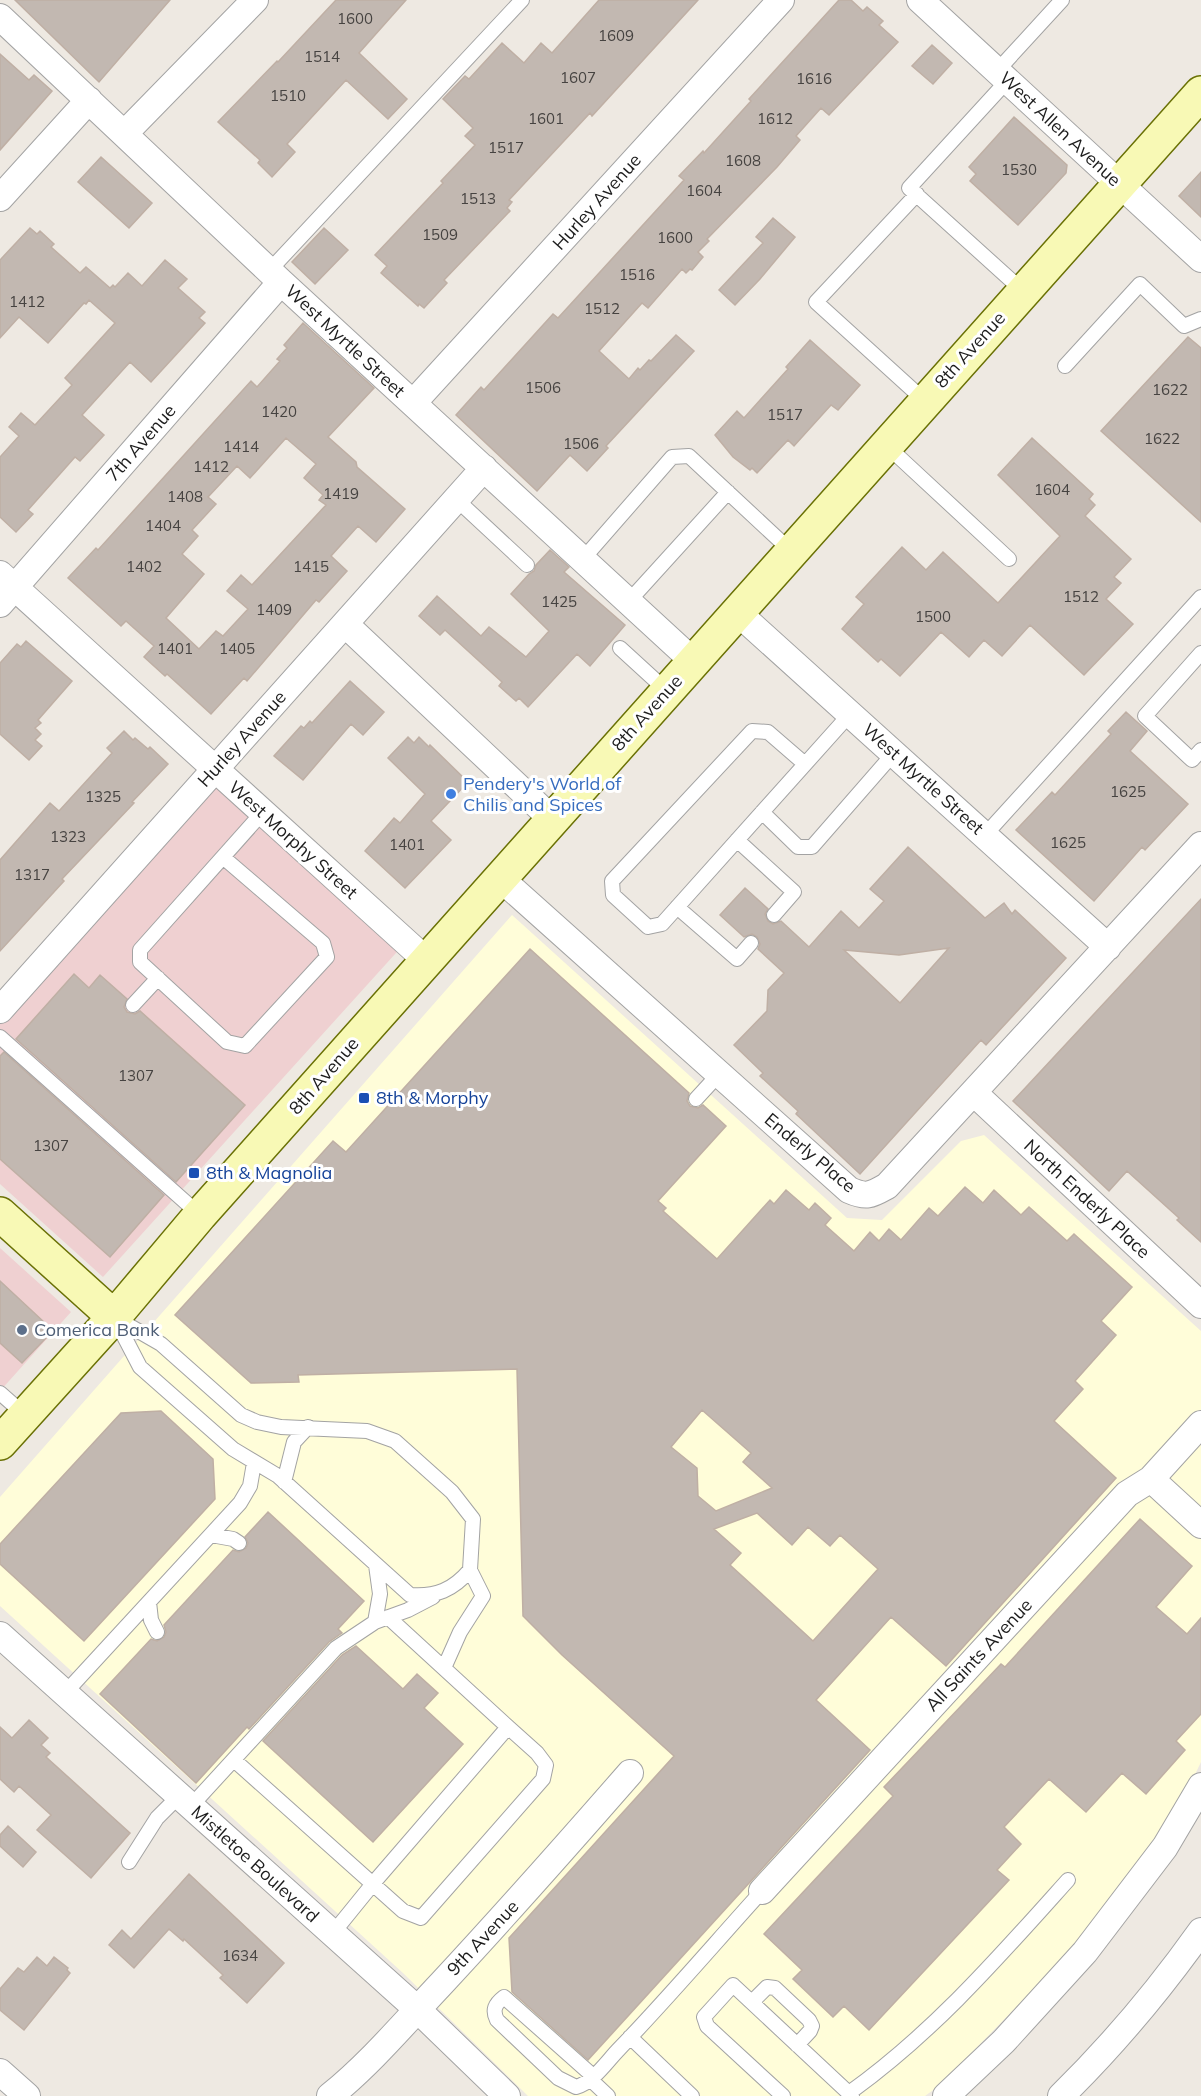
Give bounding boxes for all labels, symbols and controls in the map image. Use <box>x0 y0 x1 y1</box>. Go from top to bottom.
house number: 1600 <box>337 9 373 28</box>
house number: 1609 <box>598 26 634 45</box>
house number: 1514 <box>304 47 340 66</box>
street label: West Allen Avenue <box>995 66 1126 191</box>
house number: 1607 <box>560 68 596 87</box>
house number: 1616 <box>796 69 832 88</box>
house number: 1510 <box>270 86 306 105</box>
house number: 1601 <box>528 109 564 128</box>
house number: 1612 <box>757 109 793 128</box>
house number: 1517 <box>488 138 524 157</box>
street label: Hurley Avenue <box>547 149 646 255</box>
house number: 1608 <box>725 151 761 170</box>
house number: 1530 <box>1001 160 1037 179</box>
house number: 1604 <box>686 181 722 200</box>
house number: 1513 <box>460 189 496 208</box>
house number: 1509 <box>422 225 458 244</box>
house number: 1600 <box>657 228 693 247</box>
house number: 1516 <box>619 265 655 284</box>
street label: West Myrtle Street <box>281 279 410 402</box>
house number: 1412 <box>9 292 45 311</box>
house number: 1512 <box>584 299 620 318</box>
street label: 8th Avenue <box>929 307 1010 393</box>
house number: 1506 <box>525 378 561 397</box>
house number: 1622 <box>1152 380 1188 399</box>
street label: 7th Avenue <box>101 399 180 486</box>
house number: 1420 <box>261 402 297 421</box>
house number: 1517 <box>767 405 803 424</box>
house number: 1622 <box>1144 429 1180 448</box>
house number: 1506 <box>563 434 599 453</box>
house number: 1414 <box>223 437 259 456</box>
house number: 1412 <box>193 457 229 476</box>
house number: 1604 <box>1034 480 1070 499</box>
house number: 1419 <box>323 484 359 503</box>
house number: 1408 <box>167 487 203 506</box>
house number: 1404 <box>145 516 181 535</box>
house number: 1402 <box>126 557 162 576</box>
house number: 1415 <box>293 557 329 576</box>
house number: 1512 <box>1063 587 1099 606</box>
house number: 1425 <box>541 592 577 611</box>
house number: 1409 <box>256 600 292 619</box>
house number: 1500 <box>915 607 951 626</box>
house number: 1401 <box>157 639 193 658</box>
house number: 1405 <box>219 639 255 658</box>
street label: 8th Avenue <box>606 670 687 756</box>
street label: Hurley Avenue <box>192 686 291 792</box>
street label: West Myrtle Street <box>858 718 989 839</box>
place label: Pendery's World of Chilis and Spices <box>463 772 622 816</box>
street label: West Morphy Street <box>224 775 363 904</box>
house number: 1625 <box>1110 782 1146 801</box>
house number: 1325 <box>85 787 121 806</box>
marker: Pendery's World of Chilis and Spices <box>444 787 458 801</box>
house number: 1323 <box>50 827 86 846</box>
house number: 1625 <box>1050 833 1086 852</box>
house number: 1401 <box>389 835 425 854</box>
house number: 1317 <box>14 865 50 884</box>
street label: 8th Avenue <box>284 1032 363 1119</box>
house number: 1307 <box>118 1066 154 1085</box>
place label: 8th & Morphy <box>376 1086 489 1109</box>
marker: 8th & Morphy <box>357 1091 371 1105</box>
street label: Enderly Place <box>760 1108 861 1197</box>
street label: North Enderly Place <box>1019 1134 1155 1263</box>
house number: 1307 <box>33 1136 69 1155</box>
place label: 8th & Magnolia <box>206 1161 332 1184</box>
marker: 8th & Magnolia <box>187 1166 201 1180</box>
place label: Comerica Bank <box>34 1318 160 1341</box>
marker: Comerica Bank <box>15 1323 29 1337</box>
street label: All Saints Avenue <box>920 1593 1037 1716</box>
street label: Mistletoe Boulevard <box>187 1800 324 1927</box>
street label: 9th Avenue <box>442 1895 523 1980</box>
house number: 1634 <box>222 1946 258 1965</box>

